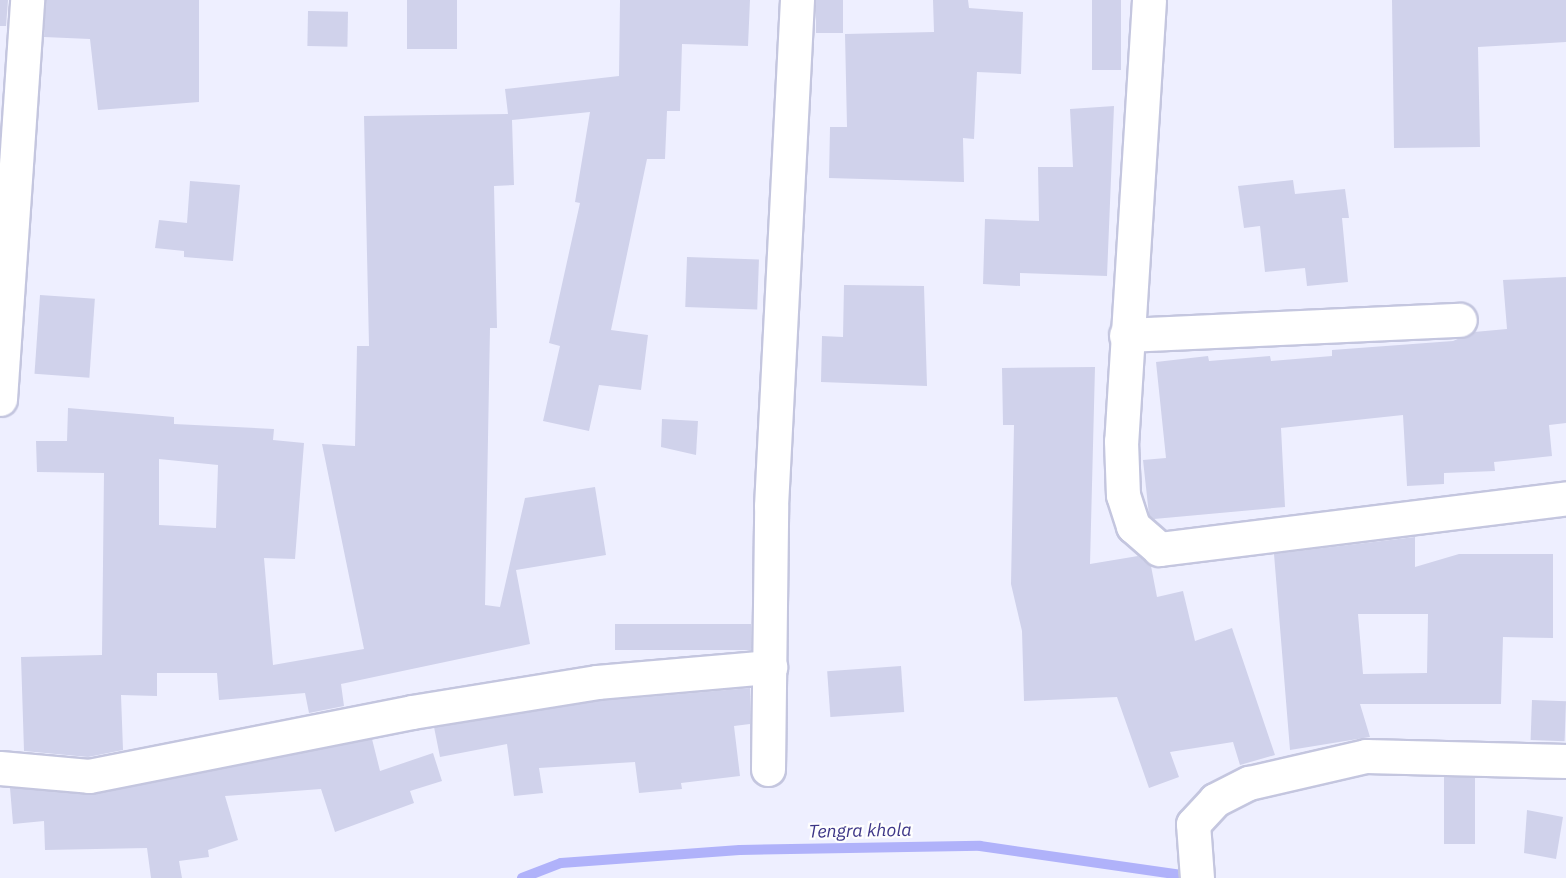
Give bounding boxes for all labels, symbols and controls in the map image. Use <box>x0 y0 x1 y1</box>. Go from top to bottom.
water label: Tengra khola <box>808 819 912 843</box>

